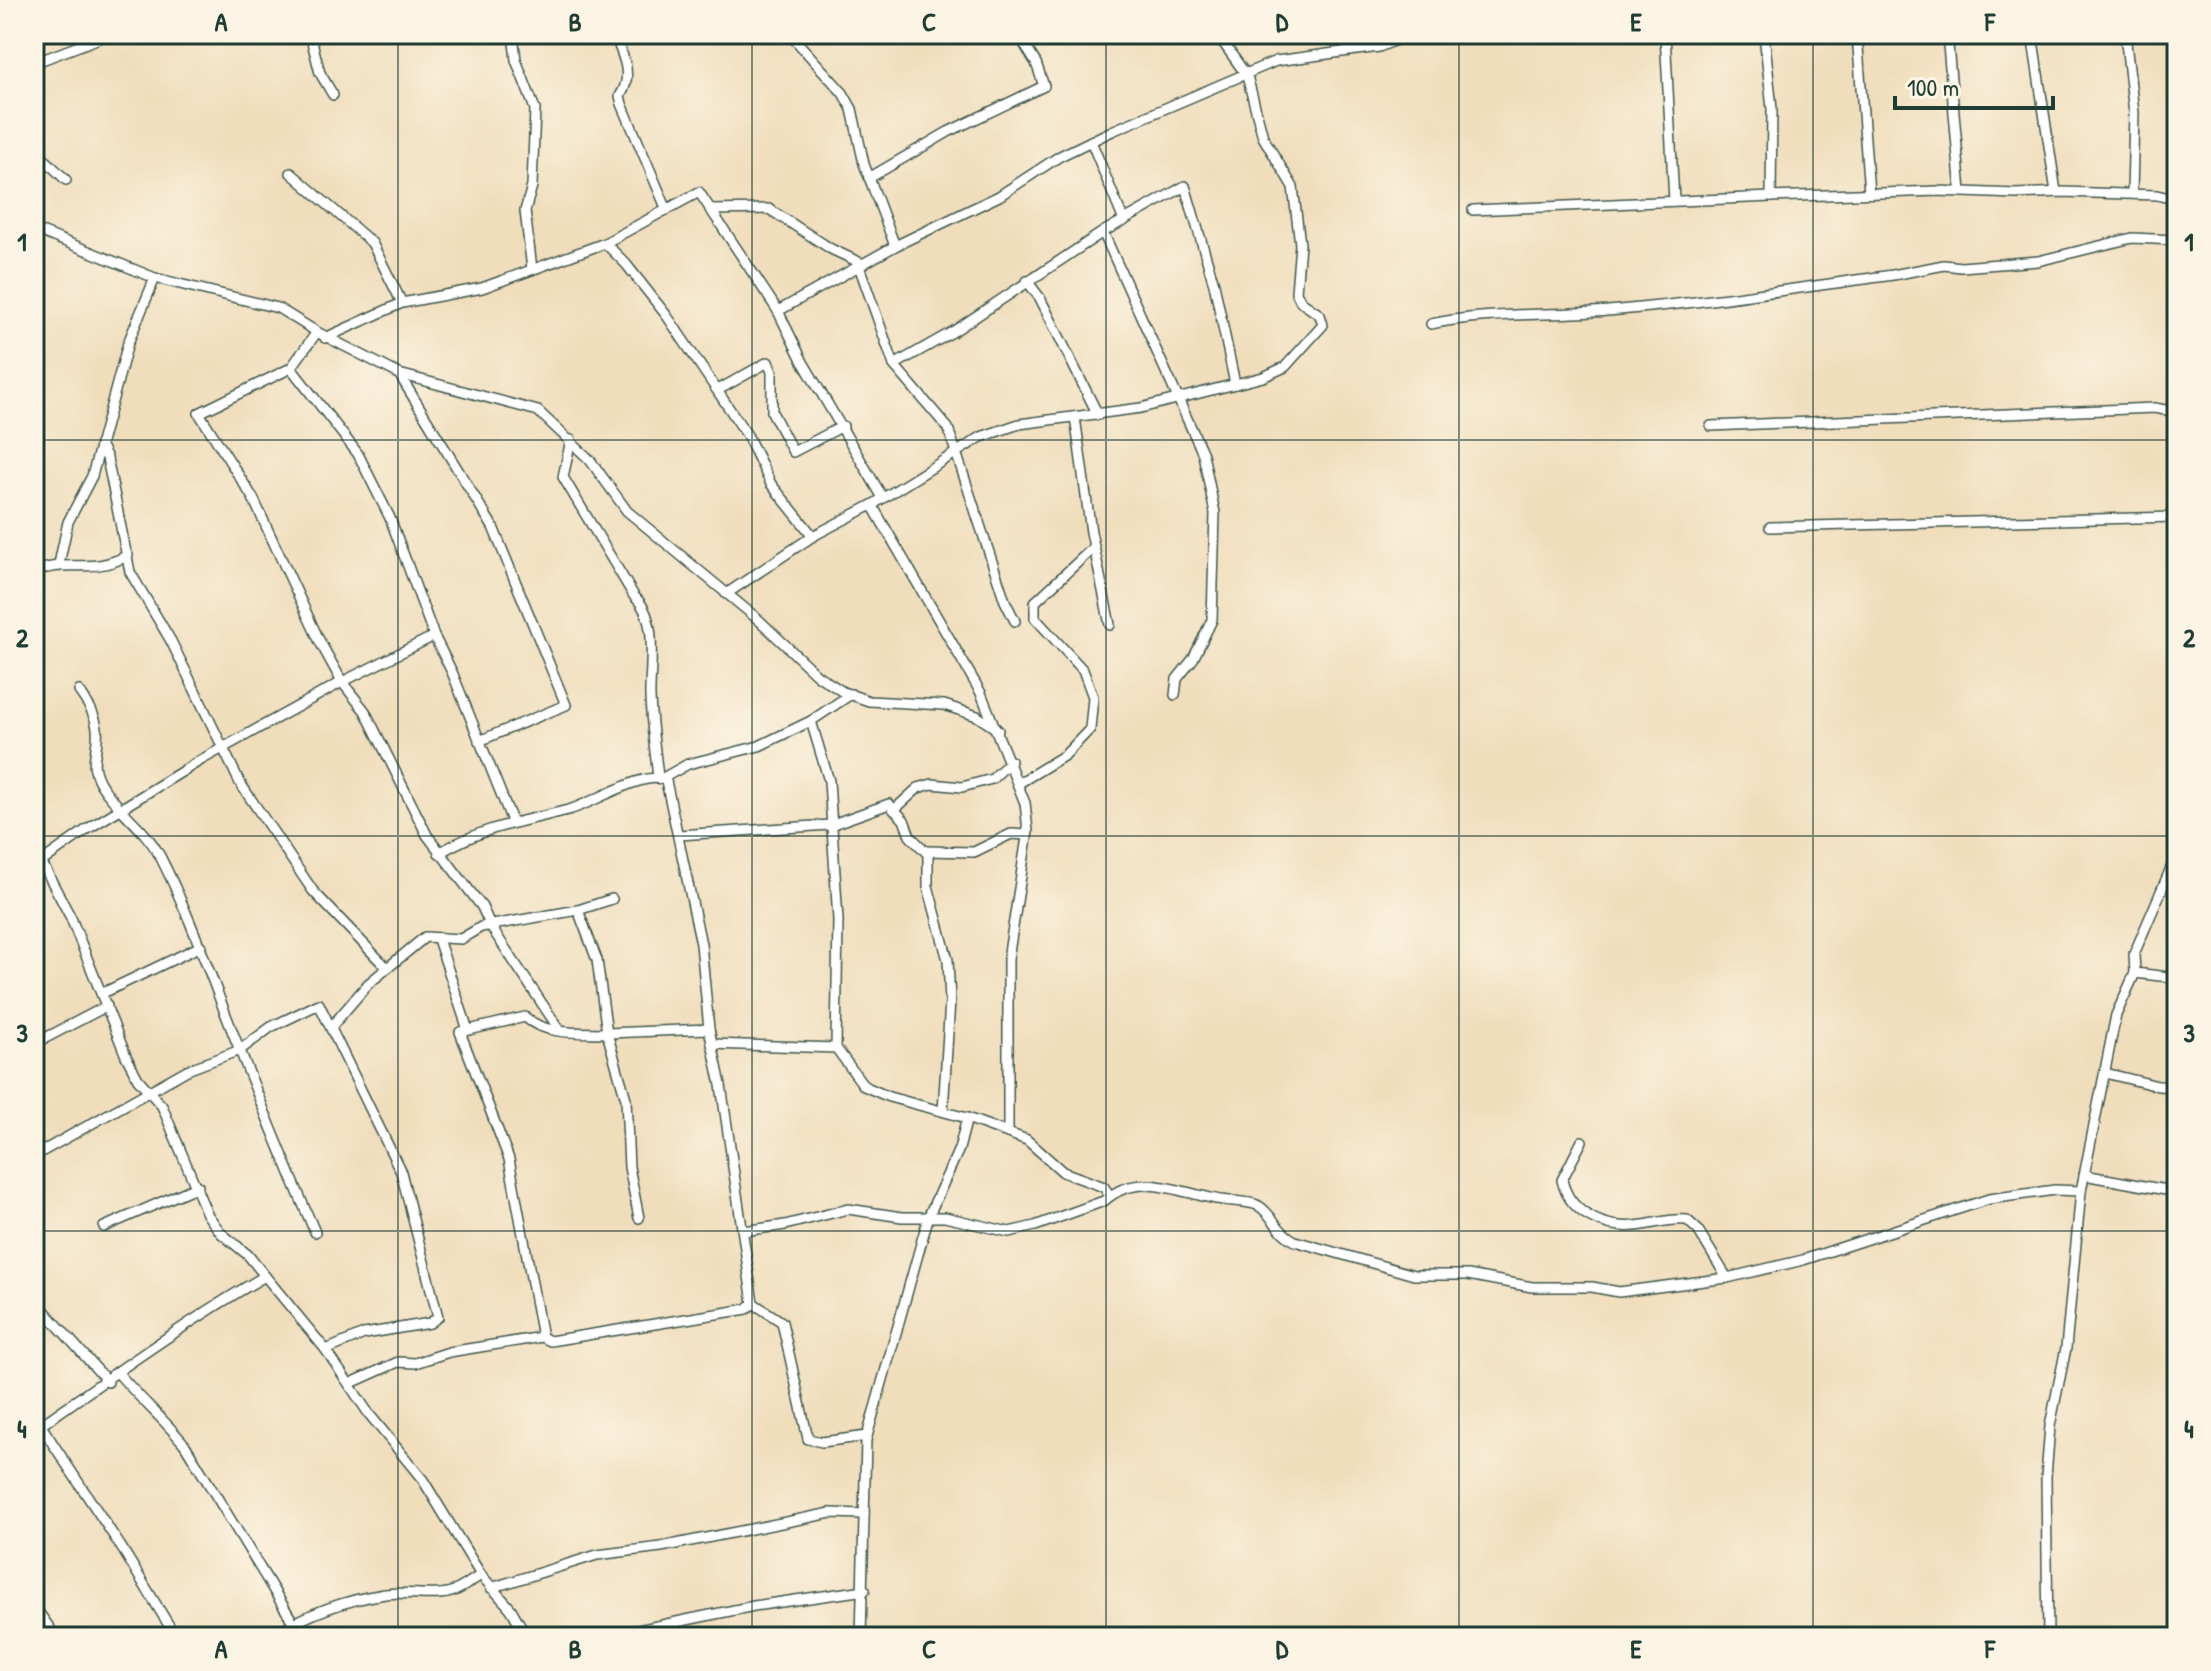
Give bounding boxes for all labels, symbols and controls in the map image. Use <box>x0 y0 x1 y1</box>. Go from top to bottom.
text: A <box>215 4 228 39</box>
text: B <box>568 4 582 39</box>
text: C <box>922 4 936 39</box>
text: D <box>1276 4 1289 39</box>
text: E <box>1630 4 1642 39</box>
text: F <box>1984 4 1996 39</box>
scale bar <box>1895 60 2053 110</box>
text: 100 m <box>1907 71 1959 103</box>
text: 1 <box>17 224 27 259</box>
text: 1 <box>2184 224 2194 259</box>
text: 2 <box>16 620 29 655</box>
text: 2 <box>2183 620 2196 655</box>
text: 3 <box>16 1015 28 1050</box>
text: 3 <box>2183 1015 2195 1050</box>
text: 4 <box>17 1411 27 1446</box>
text: 4 <box>2184 1411 2194 1446</box>
text: A <box>215 1631 228 1666</box>
text: B <box>568 1631 582 1666</box>
text: C <box>922 1631 936 1666</box>
text: D <box>1276 1631 1289 1666</box>
text: E <box>1630 1631 1642 1666</box>
text: F <box>1984 1631 1996 1666</box>

